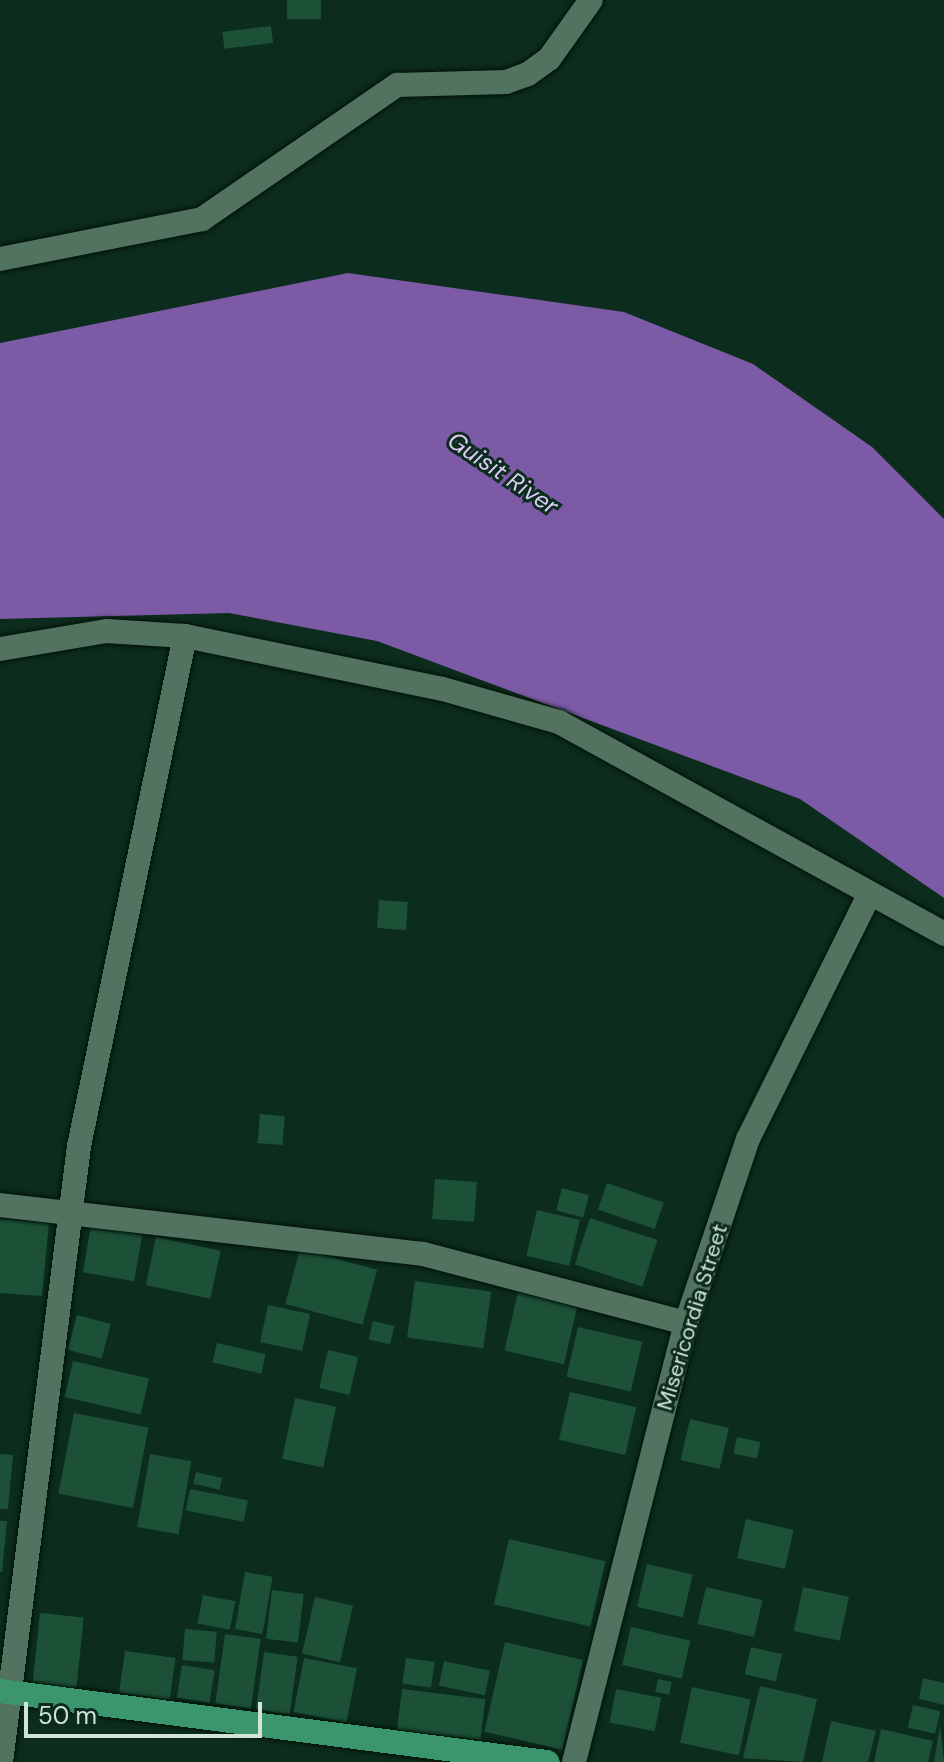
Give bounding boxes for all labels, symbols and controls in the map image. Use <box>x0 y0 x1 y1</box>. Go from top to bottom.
water label: Guisit River <box>442 426 564 520</box>
street label: Misericordia Street <box>651 1221 733 1413</box>
scale bar <box>28 1686 266 1736</box>
text: 50 m <box>38 1700 97 1731</box>

